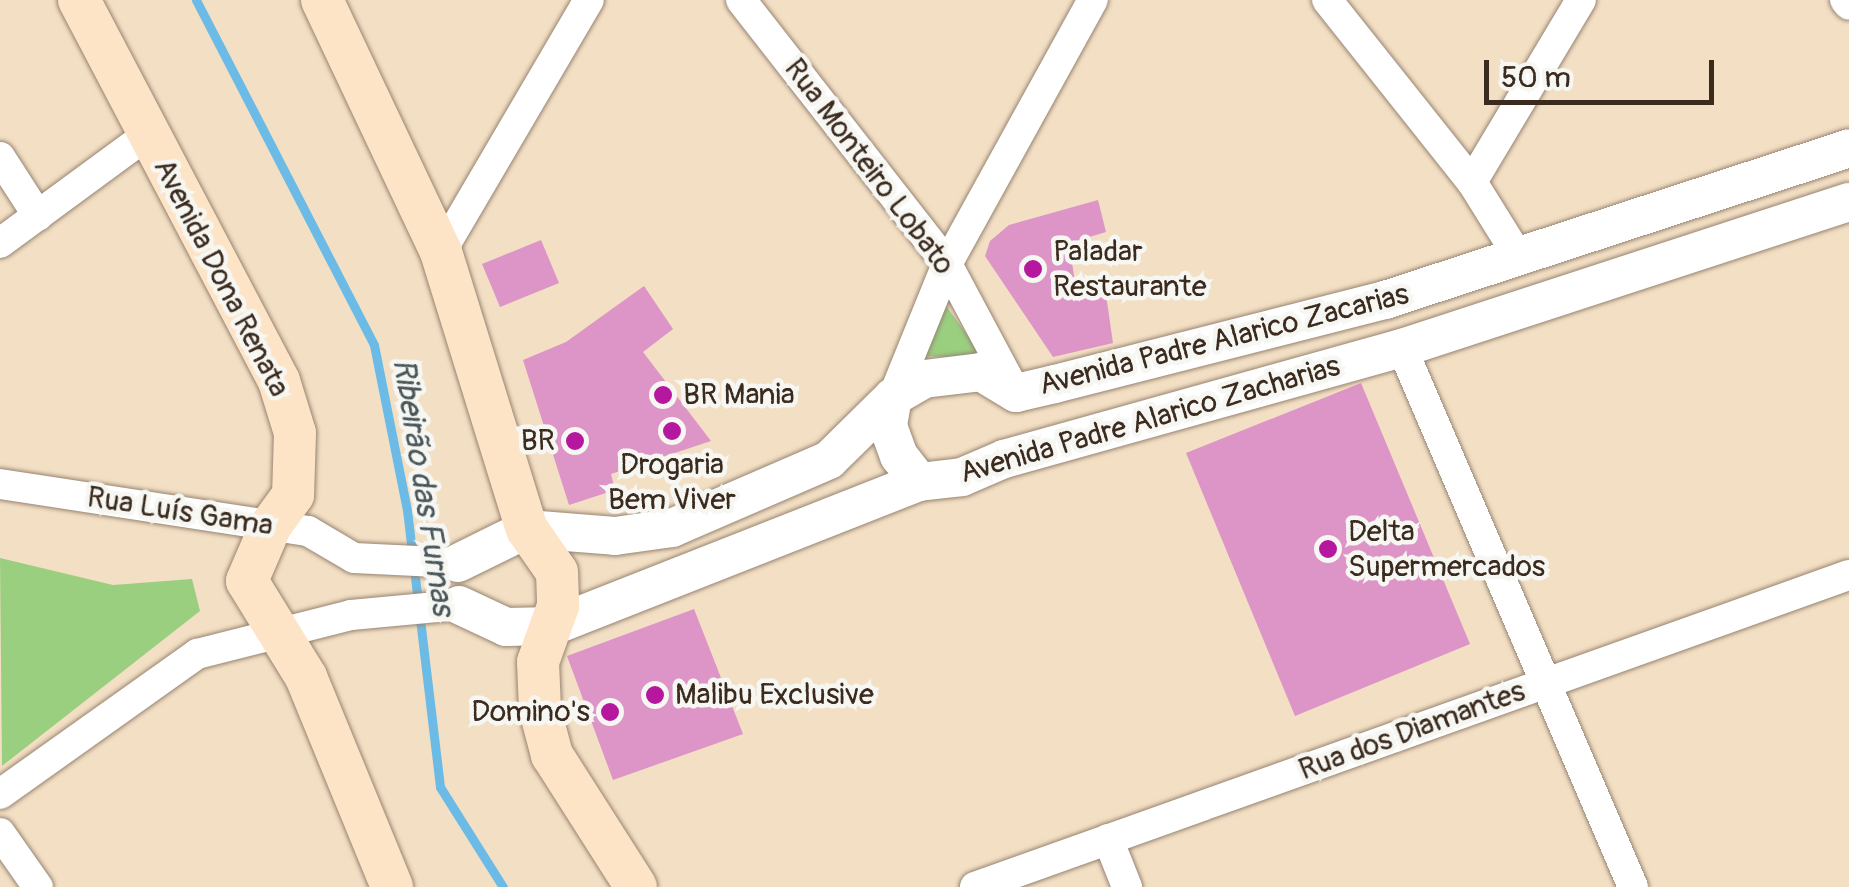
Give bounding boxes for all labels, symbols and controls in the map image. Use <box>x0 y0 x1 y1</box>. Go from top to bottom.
scale bar <box>1489 40 1719 102</box>
street label: Rua Monteiro Lobato <box>776 52 962 282</box>
text: 50 m <box>1501 59 1571 96</box>
street label: Avenida Dona Renata <box>145 153 297 403</box>
place label: Paladar Restaurante <box>1053 234 1206 304</box>
marker: Paladar Restaurante <box>1022 258 1044 280</box>
street label: Avenida Padre Alarico Zacarias <box>1035 277 1413 403</box>
street label: Avenida Padre Alarico Zacharias <box>956 348 1344 492</box>
water label: Ribeirão das Furnas <box>384 356 462 618</box>
place label: BR Mania <box>683 377 795 413</box>
marker: BR Mania <box>652 384 674 406</box>
marker: Drogaria Bem Viver <box>661 420 683 442</box>
place label: BR <box>521 423 555 459</box>
marker: BR <box>564 430 586 452</box>
place label: Drogaria Bem Viver <box>608 447 736 518</box>
street label: Rua Luís Gama <box>84 480 276 544</box>
place label: Delta Supermercados <box>1348 514 1545 584</box>
marker: Delta Supermercados <box>1317 538 1339 560</box>
street label: Rua dos Diamantes <box>1294 673 1530 789</box>
place label: Malibu Exclusive <box>675 677 874 713</box>
marker: Malibu Exclusive <box>644 684 666 706</box>
place label: Domino's <box>471 694 590 730</box>
marker: Domino's <box>599 701 621 723</box>

